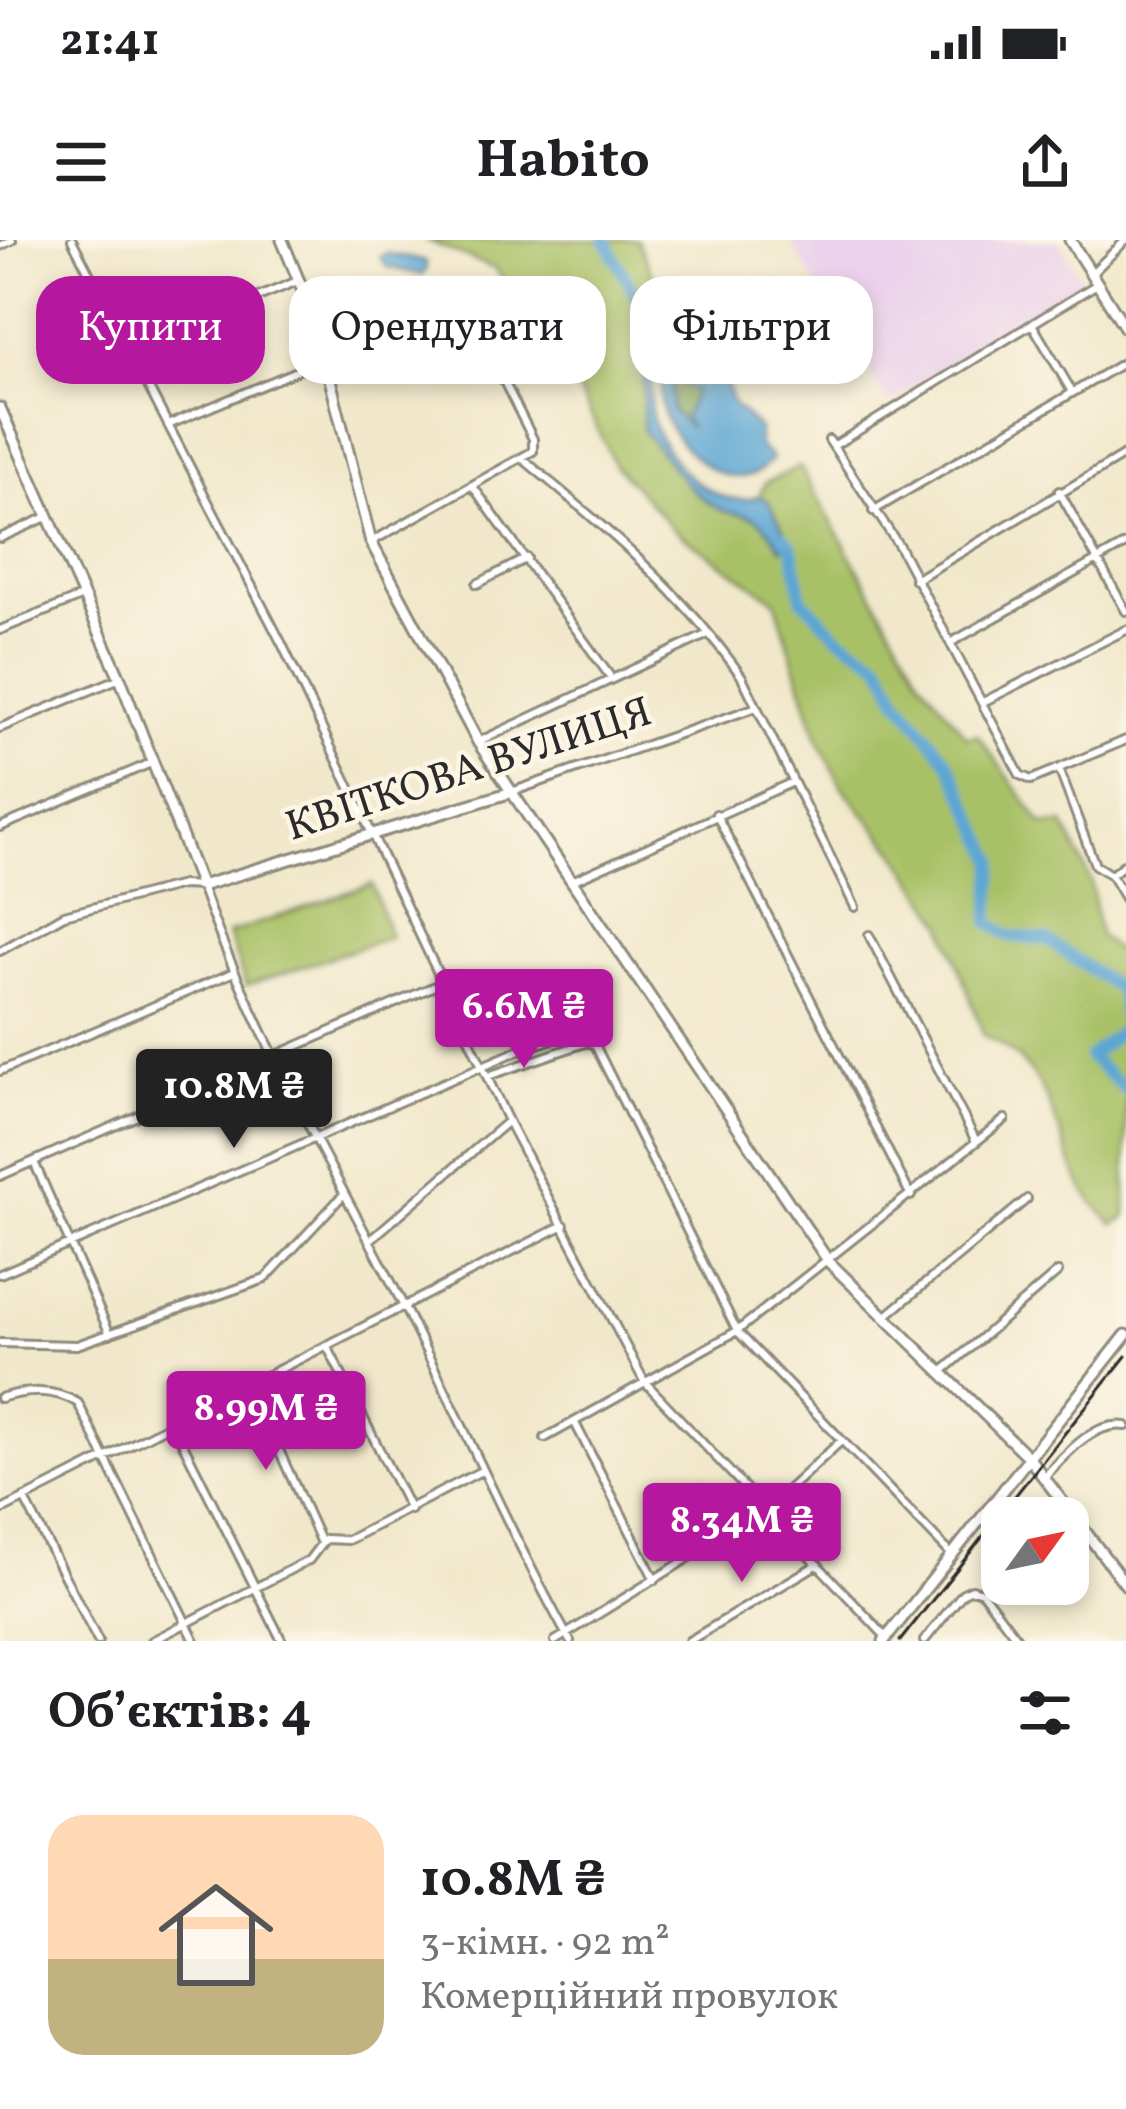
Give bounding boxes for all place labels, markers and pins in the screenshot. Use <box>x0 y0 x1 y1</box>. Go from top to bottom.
pin: 6.6M ₴ <box>426 969 622 1071</box>
pin: 10.8M ₴ <box>123 1049 345 1151</box>
pin: 8.99M ₴ <box>155 1371 377 1473</box>
pin: 8.34M ₴ <box>631 1483 853 1585</box>

